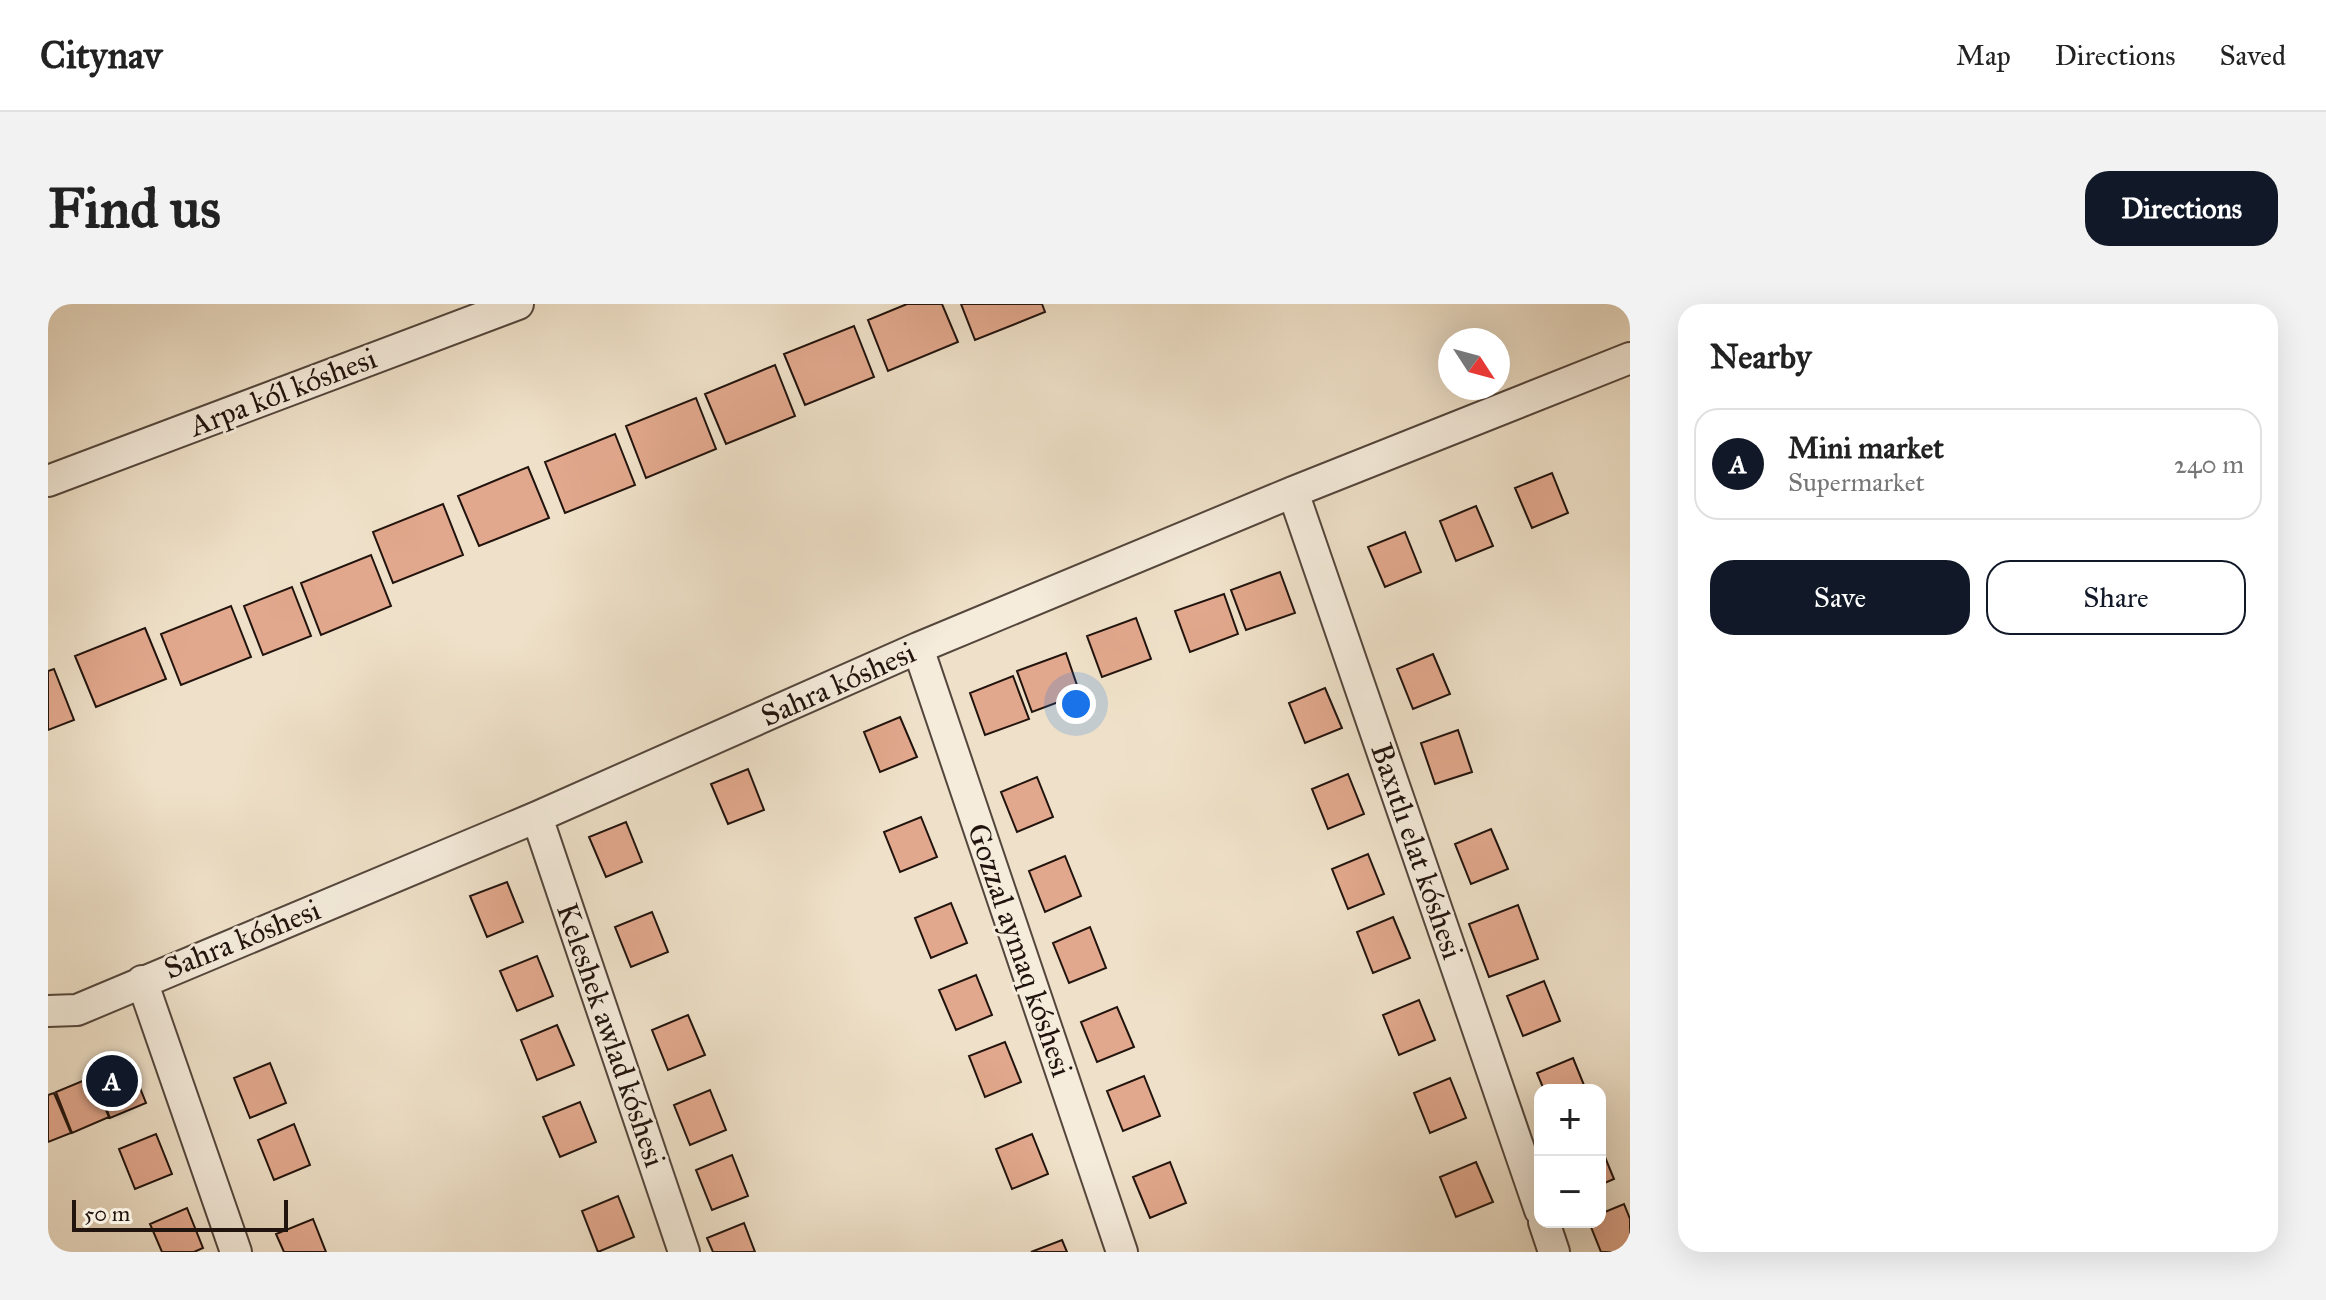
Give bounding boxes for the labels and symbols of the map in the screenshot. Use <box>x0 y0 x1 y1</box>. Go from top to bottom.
north arrow <box>1438 328 1510 400</box>
street label: Arpa kól kóshesi <box>183 340 381 445</box>
street label: Sahra kóshesi <box>755 634 921 734</box>
your location <box>1056 684 1096 724</box>
street label: Baxıtlı elat kóshesi <box>1363 738 1471 964</box>
street label: Gozzal aymaq kóshesi <box>960 819 1080 1081</box>
street label: Sahra kóshesi <box>159 891 325 987</box>
street label: Keleshek awlad kóshesi <box>549 898 673 1172</box>
pin: A <box>86 1051 138 1111</box>
scale bar <box>72 1196 288 1232</box>

